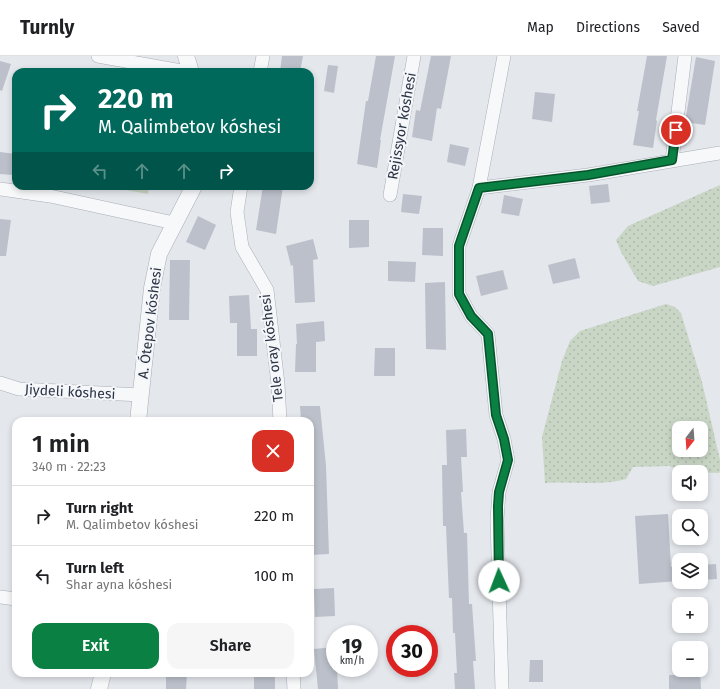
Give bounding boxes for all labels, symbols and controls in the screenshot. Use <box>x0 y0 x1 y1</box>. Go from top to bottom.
text: Turnly <box>20 16 74 39</box>
text: Map <box>527 19 554 36</box>
text: Directions <box>576 19 640 36</box>
text: Saved <box>662 19 700 36</box>
street label: Rejissyor kóshesi <box>384 71 420 181</box>
text: 220 m <box>98 82 174 115</box>
icon: right <box>32 84 84 136</box>
pin <box>659 113 693 147</box>
text: M. Qalimbetov kóshesi <box>98 116 281 138</box>
icon: arrive <box>665 119 687 141</box>
icon: left <box>89 160 111 182</box>
icon: ahead <box>131 160 153 182</box>
icon: ahead <box>173 160 195 182</box>
icon: right <box>215 160 237 182</box>
street label: A. Ótepov kóshesi <box>134 266 165 380</box>
street label: Tele oray kóshesi <box>257 293 287 403</box>
street label: Jiydeli kóshesi <box>24 381 116 403</box>
north arrow <box>672 421 708 457</box>
map controls <box>672 421 708 677</box>
text: 1 min <box>32 430 90 458</box>
button: close <box>252 430 294 472</box>
text: 340 m · 22:23 <box>32 459 106 474</box>
button: sound <box>672 465 708 501</box>
text: Turn right <box>66 499 133 517</box>
icon: right <box>32 505 54 527</box>
text: 220 m <box>254 507 294 525</box>
button: search <box>672 509 708 545</box>
text: M. Qalimbetov kóshesi <box>66 517 198 532</box>
button: layers <box>672 553 708 589</box>
text: Turn left <box>66 559 124 577</box>
position arrow <box>478 560 520 602</box>
icon: left <box>32 565 54 587</box>
text: 100 m <box>254 567 294 585</box>
text: Shar ayna kóshesi <box>66 577 172 592</box>
button: + <box>672 597 708 633</box>
button: Exit <box>32 623 159 669</box>
button: Share <box>167 623 294 669</box>
speed limit sign: 30 <box>386 625 438 677</box>
text: 19 <box>342 634 362 658</box>
button: − <box>672 641 708 677</box>
text: km/h <box>340 655 364 667</box>

